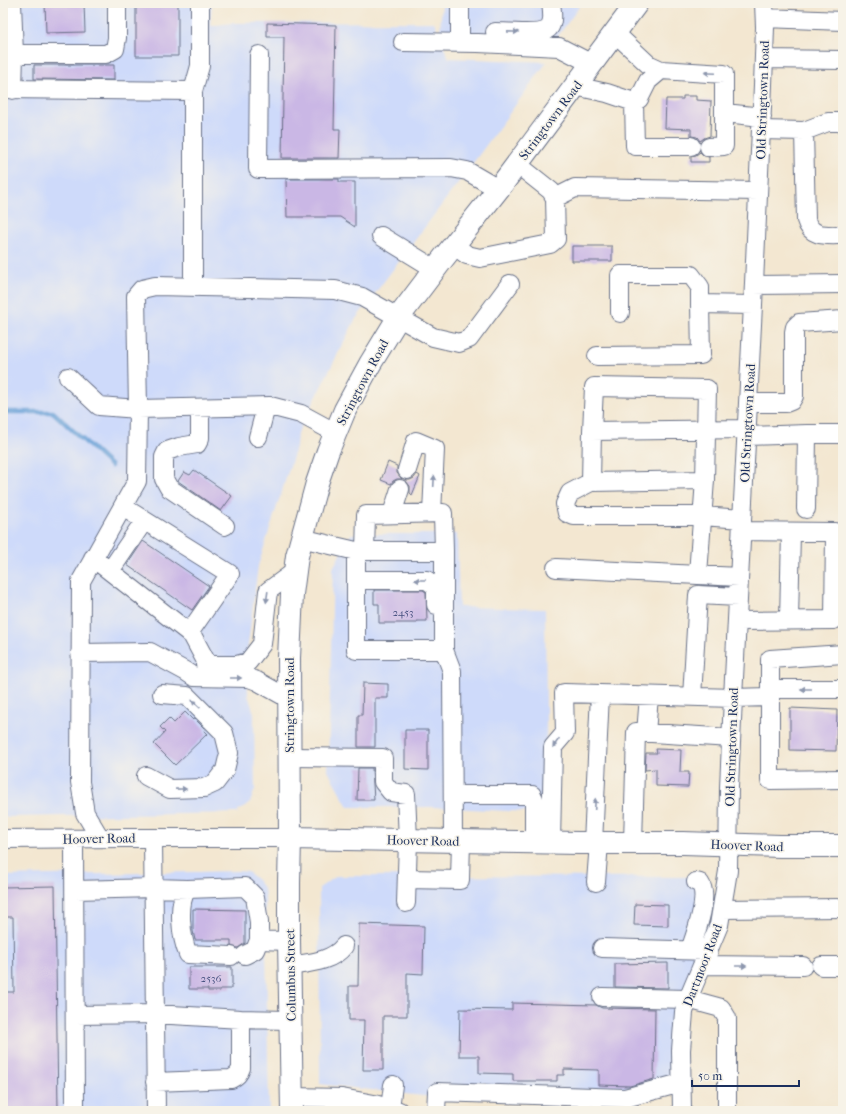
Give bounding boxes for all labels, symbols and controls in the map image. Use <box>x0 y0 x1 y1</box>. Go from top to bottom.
one-way arrow <box>507 29 520 35</box>
street label: Old Stringtown Road <box>753 39 772 160</box>
one-way arrow <box>704 70 716 77</box>
street label: Stringtown Road <box>516 77 586 163</box>
street label: Stringtown Road <box>333 336 392 428</box>
street label: Old Stringtown Road <box>737 362 758 483</box>
one-way arrow <box>430 475 437 487</box>
one-way arrow <box>413 577 426 583</box>
one-way arrow <box>264 591 271 603</box>
house number: 2453 <box>392 606 414 619</box>
street label: Stringtown Road <box>282 656 297 753</box>
one-way arrow <box>230 675 243 681</box>
street label: Old Stringtown Road <box>722 686 741 807</box>
one-way arrow <box>799 686 812 692</box>
one-way arrow <box>191 699 201 709</box>
one-way arrow <box>553 738 560 749</box>
one-way arrow <box>175 786 188 792</box>
one-way arrow <box>591 798 598 810</box>
street label: Hoover Road <box>62 830 137 847</box>
street label: Hoover Road <box>386 832 461 849</box>
street label: Hoover Road <box>710 837 785 854</box>
street label: Dartmoor Road <box>680 921 725 1009</box>
street label: Columbus Street <box>282 928 299 1022</box>
one-way arrow <box>735 963 748 969</box>
house number: 2536 <box>201 972 221 985</box>
scale bar <box>692 1062 799 1088</box>
text: 50 m <box>698 1069 722 1083</box>

